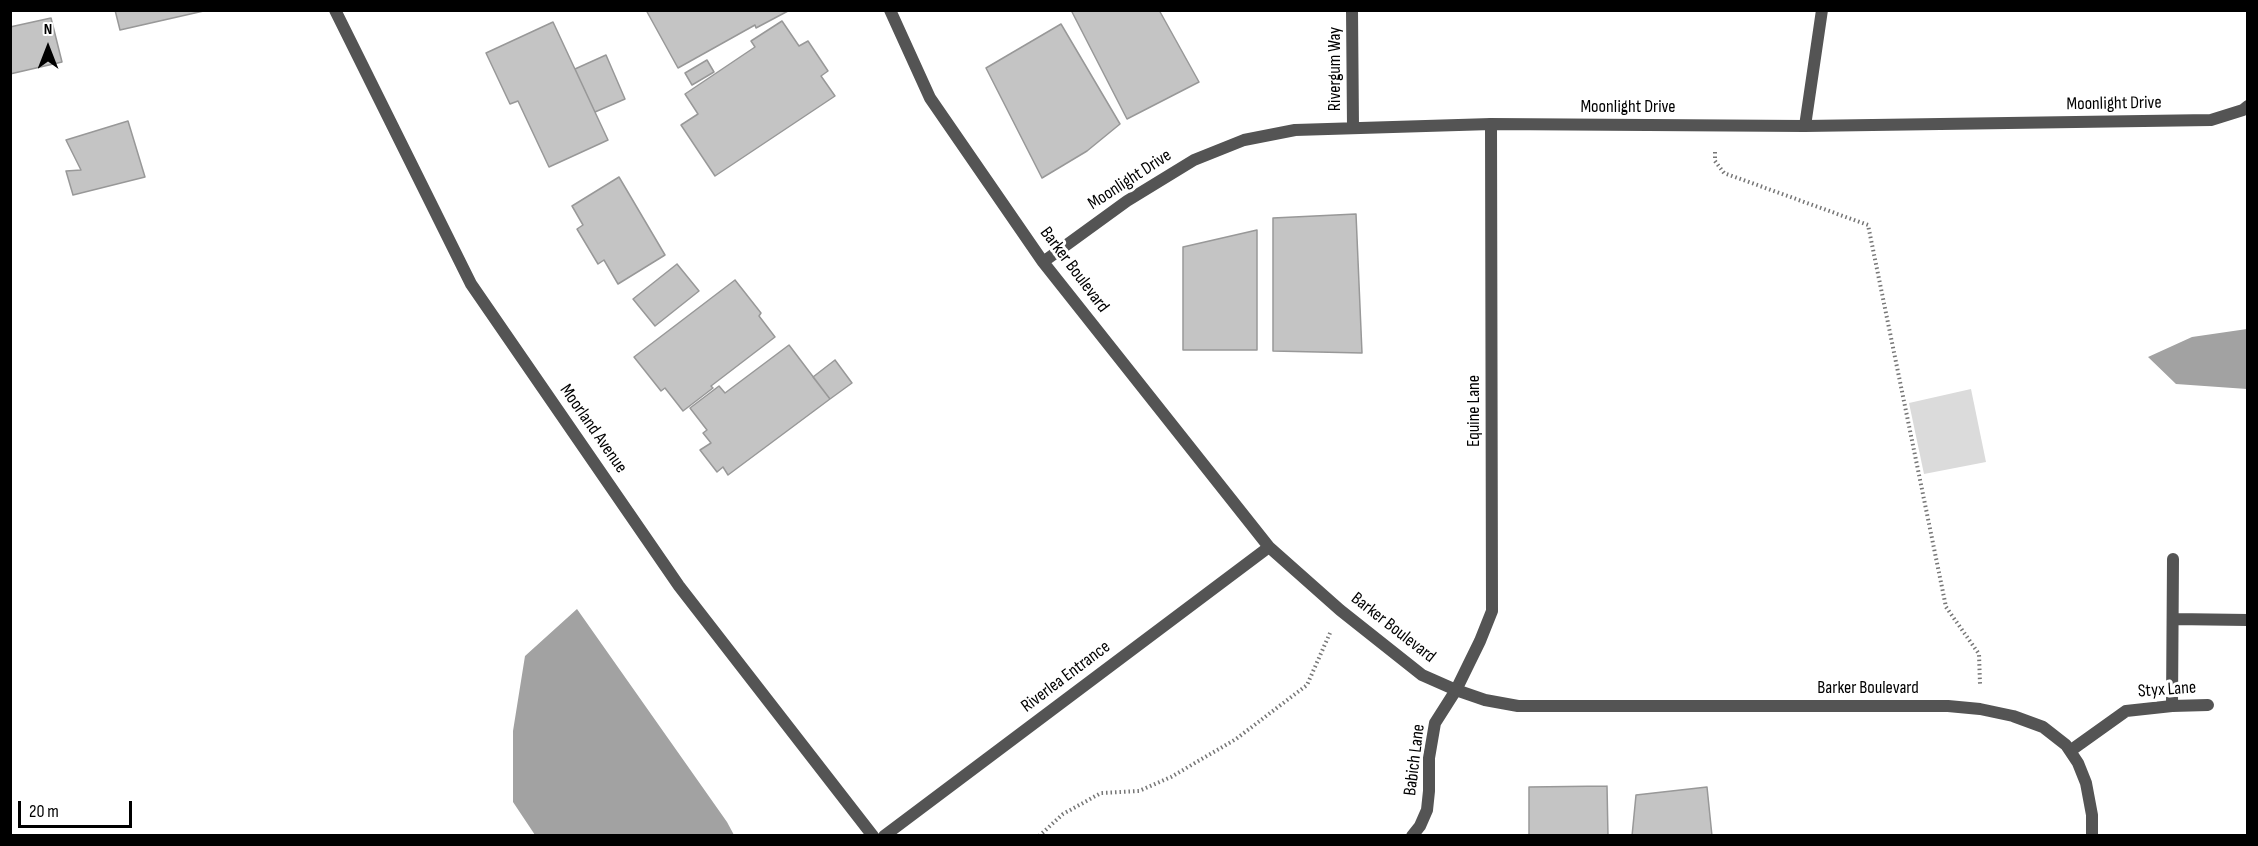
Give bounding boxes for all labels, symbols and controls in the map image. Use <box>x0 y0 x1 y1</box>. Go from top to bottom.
north arrow <box>18 18 78 78</box>
text: N <box>44 20 52 39</box>
street label: Rivergum Way <box>1324 27 1346 111</box>
street label: Moonlight Drive <box>2066 92 2162 116</box>
street label: Moonlight Drive <box>1580 96 1676 118</box>
street label: Moonlight Drive <box>1084 145 1176 215</box>
street label: Barker Boulevard <box>1035 223 1113 317</box>
street label: Equine Lane <box>1463 375 1485 447</box>
street label: Moorland Avenue <box>555 381 631 477</box>
street label: Barker Boulevard <box>1346 588 1440 668</box>
street label: Riverlea Entrance <box>1017 637 1115 717</box>
street label: Barker Boulevard <box>1817 677 1919 699</box>
street label: Styx Lane <box>2137 677 2197 703</box>
street label: Babich Lane <box>1400 723 1430 797</box>
scale bar <box>21 789 135 827</box>
text: 20 m <box>29 801 59 822</box>

